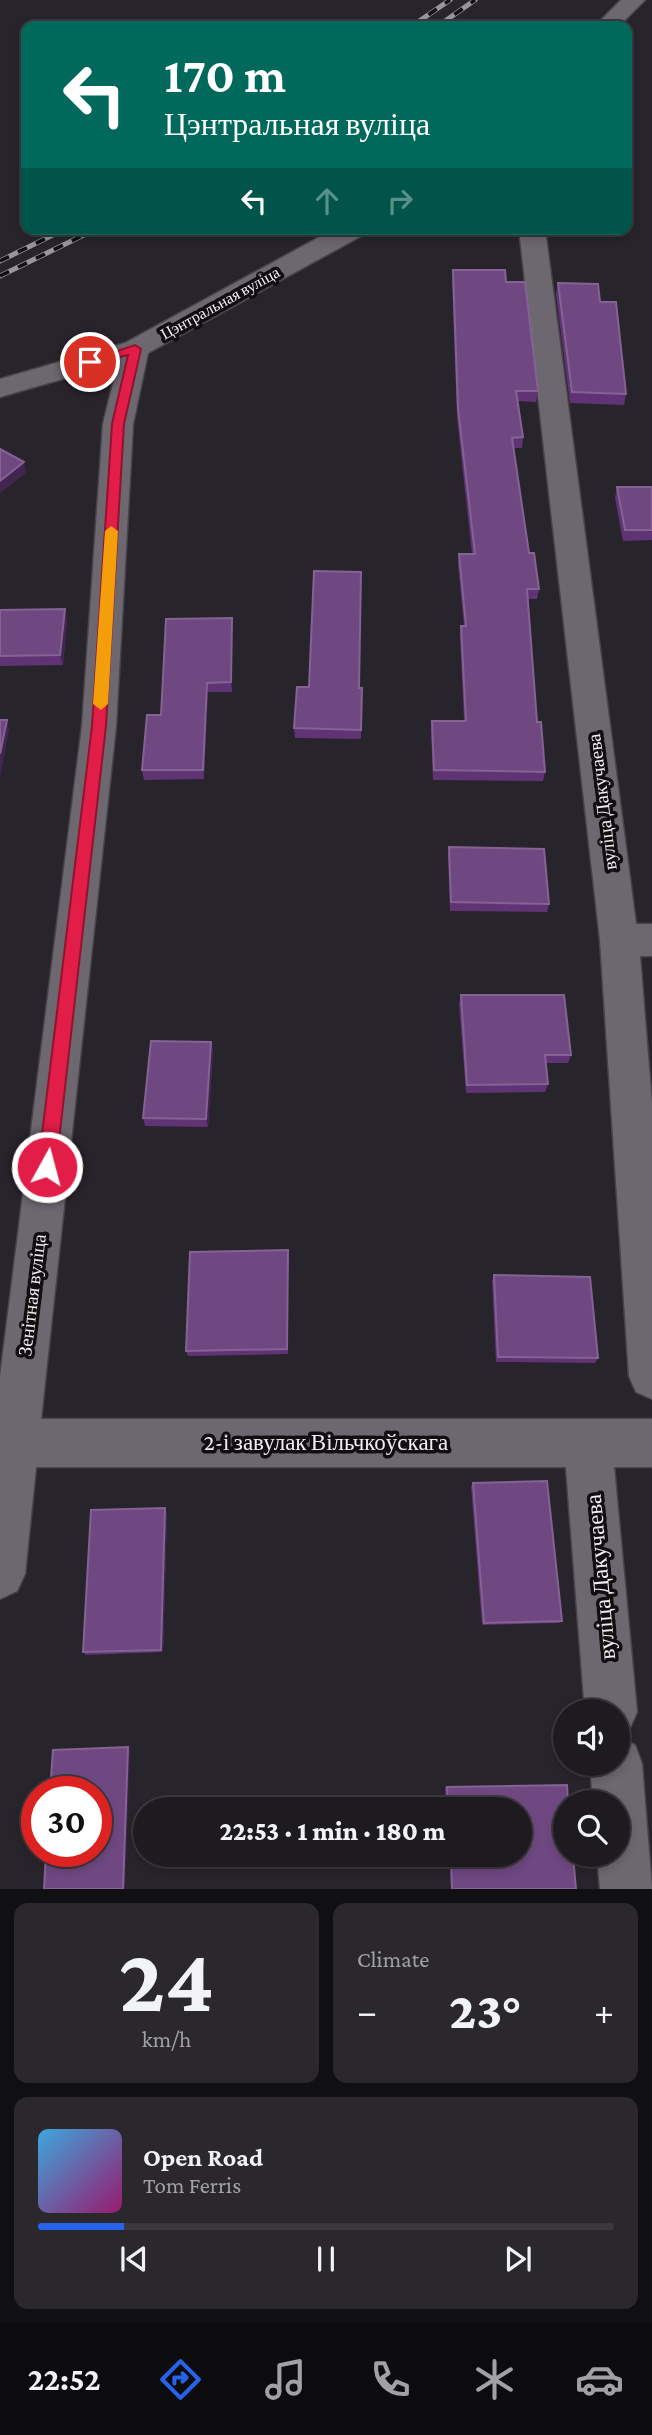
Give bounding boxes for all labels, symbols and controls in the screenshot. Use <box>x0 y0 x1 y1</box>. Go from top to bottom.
text: 170 m <box>164 48 286 103</box>
icon: left <box>49 49 140 140</box>
text: Цэнтральная вуліца <box>164 106 430 142</box>
icon: left <box>235 182 273 220</box>
icon: ahead <box>308 182 346 220</box>
icon: right <box>381 182 419 220</box>
street label: Цэнтральная вуліца <box>158 263 283 344</box>
pin <box>60 332 120 392</box>
icon: arrive <box>71 343 109 381</box>
street label: вуліца Дакучаева <box>583 732 621 871</box>
position arrow <box>10 1130 84 1204</box>
street label: Зенітная вуліца <box>14 1232 50 1357</box>
street label: 2-і завулак Вільчкоўскага <box>204 1429 448 1455</box>
street label: вуліца Дакучаева <box>580 1493 620 1661</box>
map controls <box>553 1699 630 1867</box>
button: sound <box>553 1699 630 1776</box>
speed limit sign: 30 <box>21 1776 112 1867</box>
button: search <box>553 1790 630 1867</box>
text: 22:53 · 1 min · 180 m <box>220 1817 445 1846</box>
text: 24 <box>119 1929 214 2031</box>
text: Climate <box>357 1946 429 1972</box>
text: 23° <box>449 1981 522 2039</box>
text: − <box>357 1990 377 2032</box>
text: + <box>594 1990 614 2032</box>
text: km/h <box>142 2026 191 2052</box>
text: Open Road <box>143 2143 263 2172</box>
text: Tom Ferris <box>143 2172 241 2198</box>
icon: previous <box>115 2240 153 2278</box>
icon: pause <box>307 2240 345 2278</box>
icon: next <box>499 2240 537 2278</box>
icon: directions <box>156 2355 205 2404</box>
icon: music <box>261 2355 310 2404</box>
icon: phone <box>366 2355 415 2404</box>
icon: climate <box>470 2355 519 2404</box>
icon: car <box>575 2355 624 2404</box>
text: 22:52 <box>28 2361 100 2397</box>

